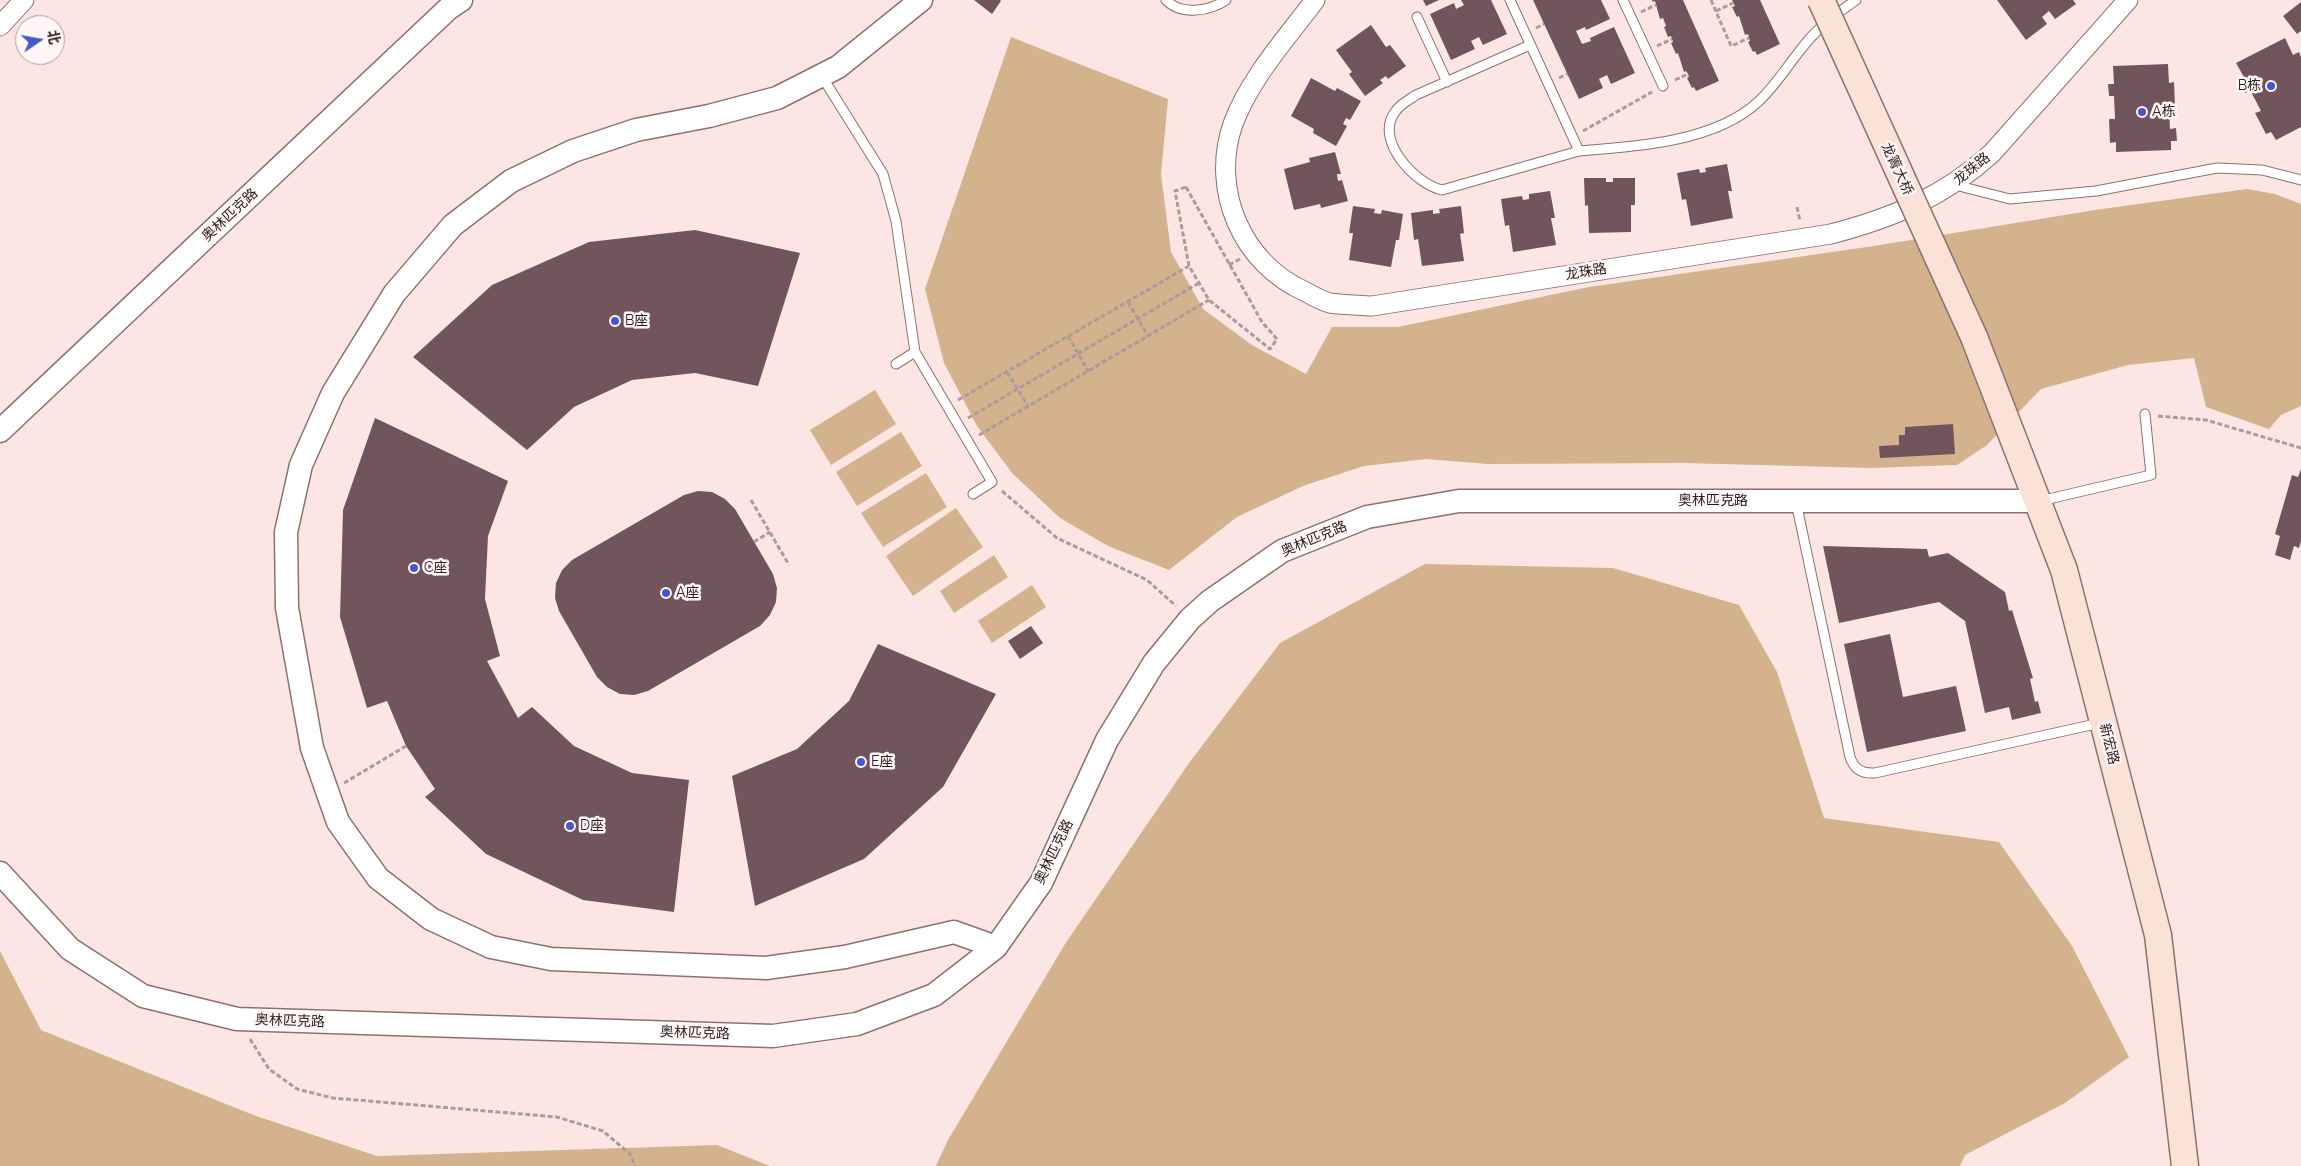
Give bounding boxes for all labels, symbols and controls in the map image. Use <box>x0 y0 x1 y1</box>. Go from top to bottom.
north arrow <box>15 15 65 65</box>
text: 北 <box>44 29 63 46</box>
place label: B栋 <box>2238 78 2261 94</box>
marker: B栋 <box>2265 80 2277 92</box>
place label: A栋 <box>2152 104 2175 120</box>
marker: A栋 <box>2136 106 2148 118</box>
street label: 龙箐大桥 <box>1878 140 1916 198</box>
street label: 龙珠路 <box>1950 149 1994 189</box>
street label: 奥林匹克路 <box>199 185 261 245</box>
street label: 龙珠路 <box>1564 260 1608 284</box>
place label: B座 <box>625 313 648 329</box>
marker: B座 <box>609 315 621 327</box>
street label: 奥林匹克路 <box>1678 493 1748 509</box>
street label: 奥林匹克路 <box>1279 518 1349 560</box>
place label: C座 <box>424 560 448 576</box>
marker: C座 <box>408 562 420 574</box>
place label: A座 <box>676 585 699 601</box>
marker: A座 <box>660 587 672 599</box>
street label: 新宏路 <box>2096 722 2122 766</box>
place label: E座 <box>871 754 894 770</box>
marker: E座 <box>855 756 867 768</box>
street label: 奥林匹克路 <box>1031 817 1077 887</box>
place label: D座 <box>580 818 604 834</box>
marker: D座 <box>564 820 576 832</box>
street label: 奥林匹克路 <box>255 1011 325 1031</box>
street label: 奥林匹克路 <box>660 1023 730 1043</box>

